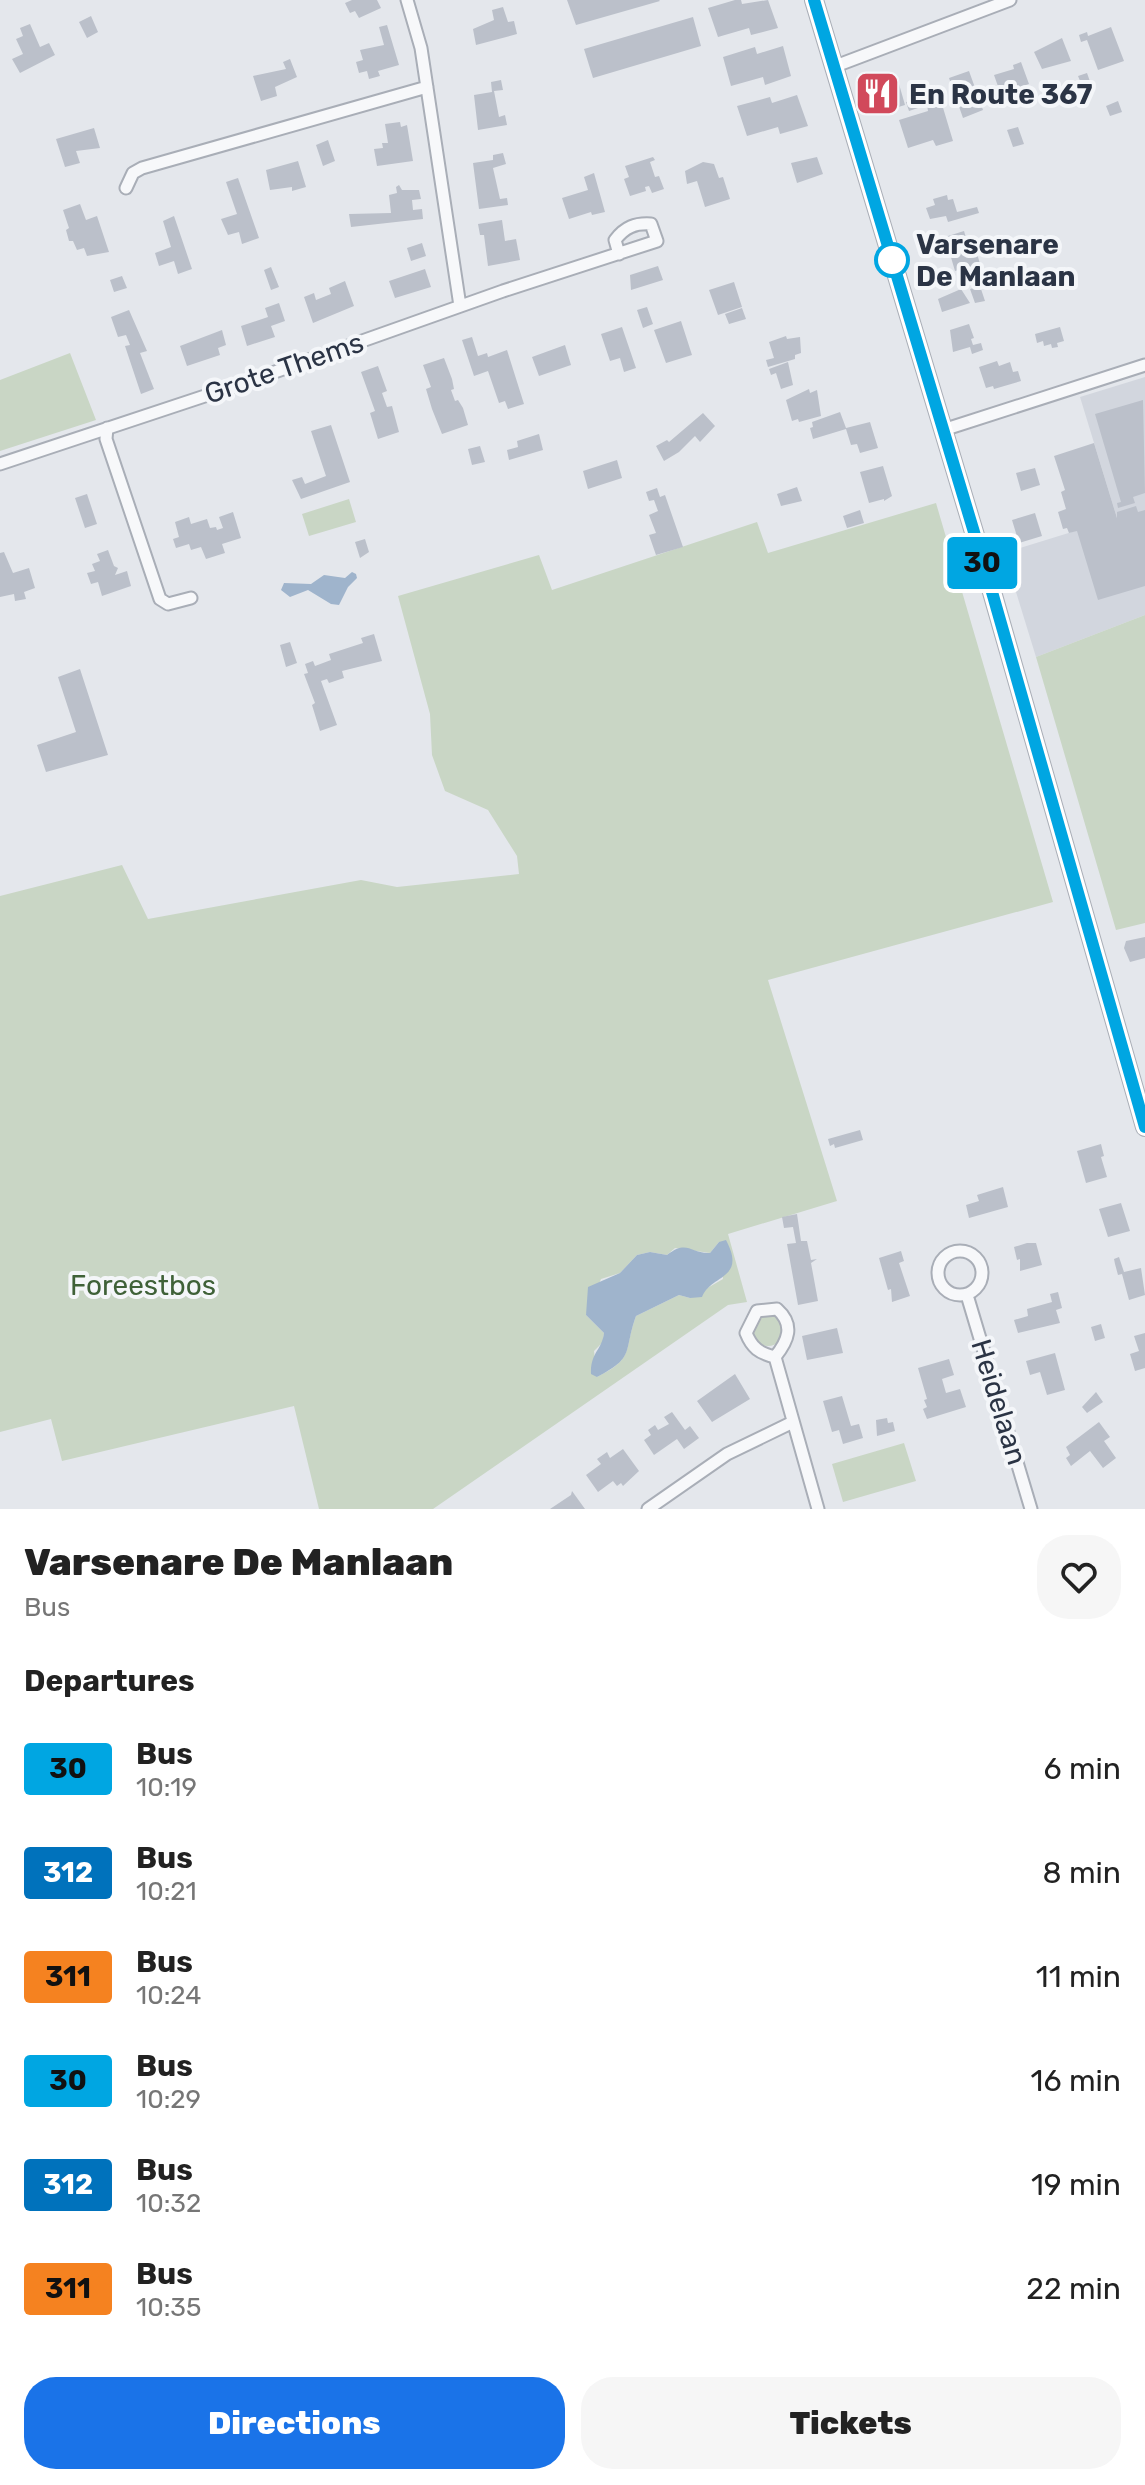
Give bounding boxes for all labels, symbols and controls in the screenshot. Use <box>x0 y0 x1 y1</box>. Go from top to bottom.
restaurant icon: En Route 367 <box>854 70 902 118</box>
place label: En Route 367 <box>909 78 1093 111</box>
place label: Varsenare De Manlaan <box>916 228 1075 293</box>
marker: Varsenare De Manlaan <box>875 243 909 277</box>
street label: Grote Thems <box>200 325 368 411</box>
line badge: 30 <box>946 537 1018 589</box>
text: 30 <box>963 546 1001 579</box>
park label: Foreestbos <box>70 1269 216 1302</box>
street label: Heidelaan <box>964 1335 1034 1469</box>
button: heart <box>1037 1535 1121 1619</box>
text: Varsenare De Manlaan <box>24 1539 453 1585</box>
text: Bus <box>24 1592 70 1623</box>
text: Departures <box>24 1663 195 1699</box>
text: Bus <box>136 1736 193 1772</box>
text: 6 min <box>1043 1751 1121 1787</box>
text: 30 <box>49 1752 87 1785</box>
text: 10:19 <box>136 1772 197 1803</box>
text: Bus <box>136 1840 193 1876</box>
text: 8 min <box>1042 1855 1121 1891</box>
text: 312 <box>43 1856 93 1889</box>
text: 10:21 <box>136 1876 197 1907</box>
text: Bus <box>136 1944 193 1980</box>
text: 11 min <box>1036 1959 1121 1995</box>
text: 311 <box>45 1960 91 1993</box>
text: 10:24 <box>136 1980 201 2011</box>
text: Bus <box>136 2048 193 2084</box>
text: 16 min <box>1031 2063 1121 2099</box>
text: 30 <box>49 2064 87 2097</box>
text: 10:29 <box>136 2084 201 2115</box>
text: Bus <box>136 2152 193 2188</box>
text: 19 min <box>1031 2167 1121 2203</box>
text: 312 <box>43 2168 93 2201</box>
text: 10:32 <box>136 2188 201 2219</box>
text: Bus <box>136 2256 193 2292</box>
text: 22 min <box>1026 2271 1121 2307</box>
text: 311 <box>45 2272 91 2305</box>
text: 10:35 <box>136 2292 201 2323</box>
button: Directions <box>24 2377 565 2469</box>
button: Tickets <box>581 2377 1121 2469</box>

